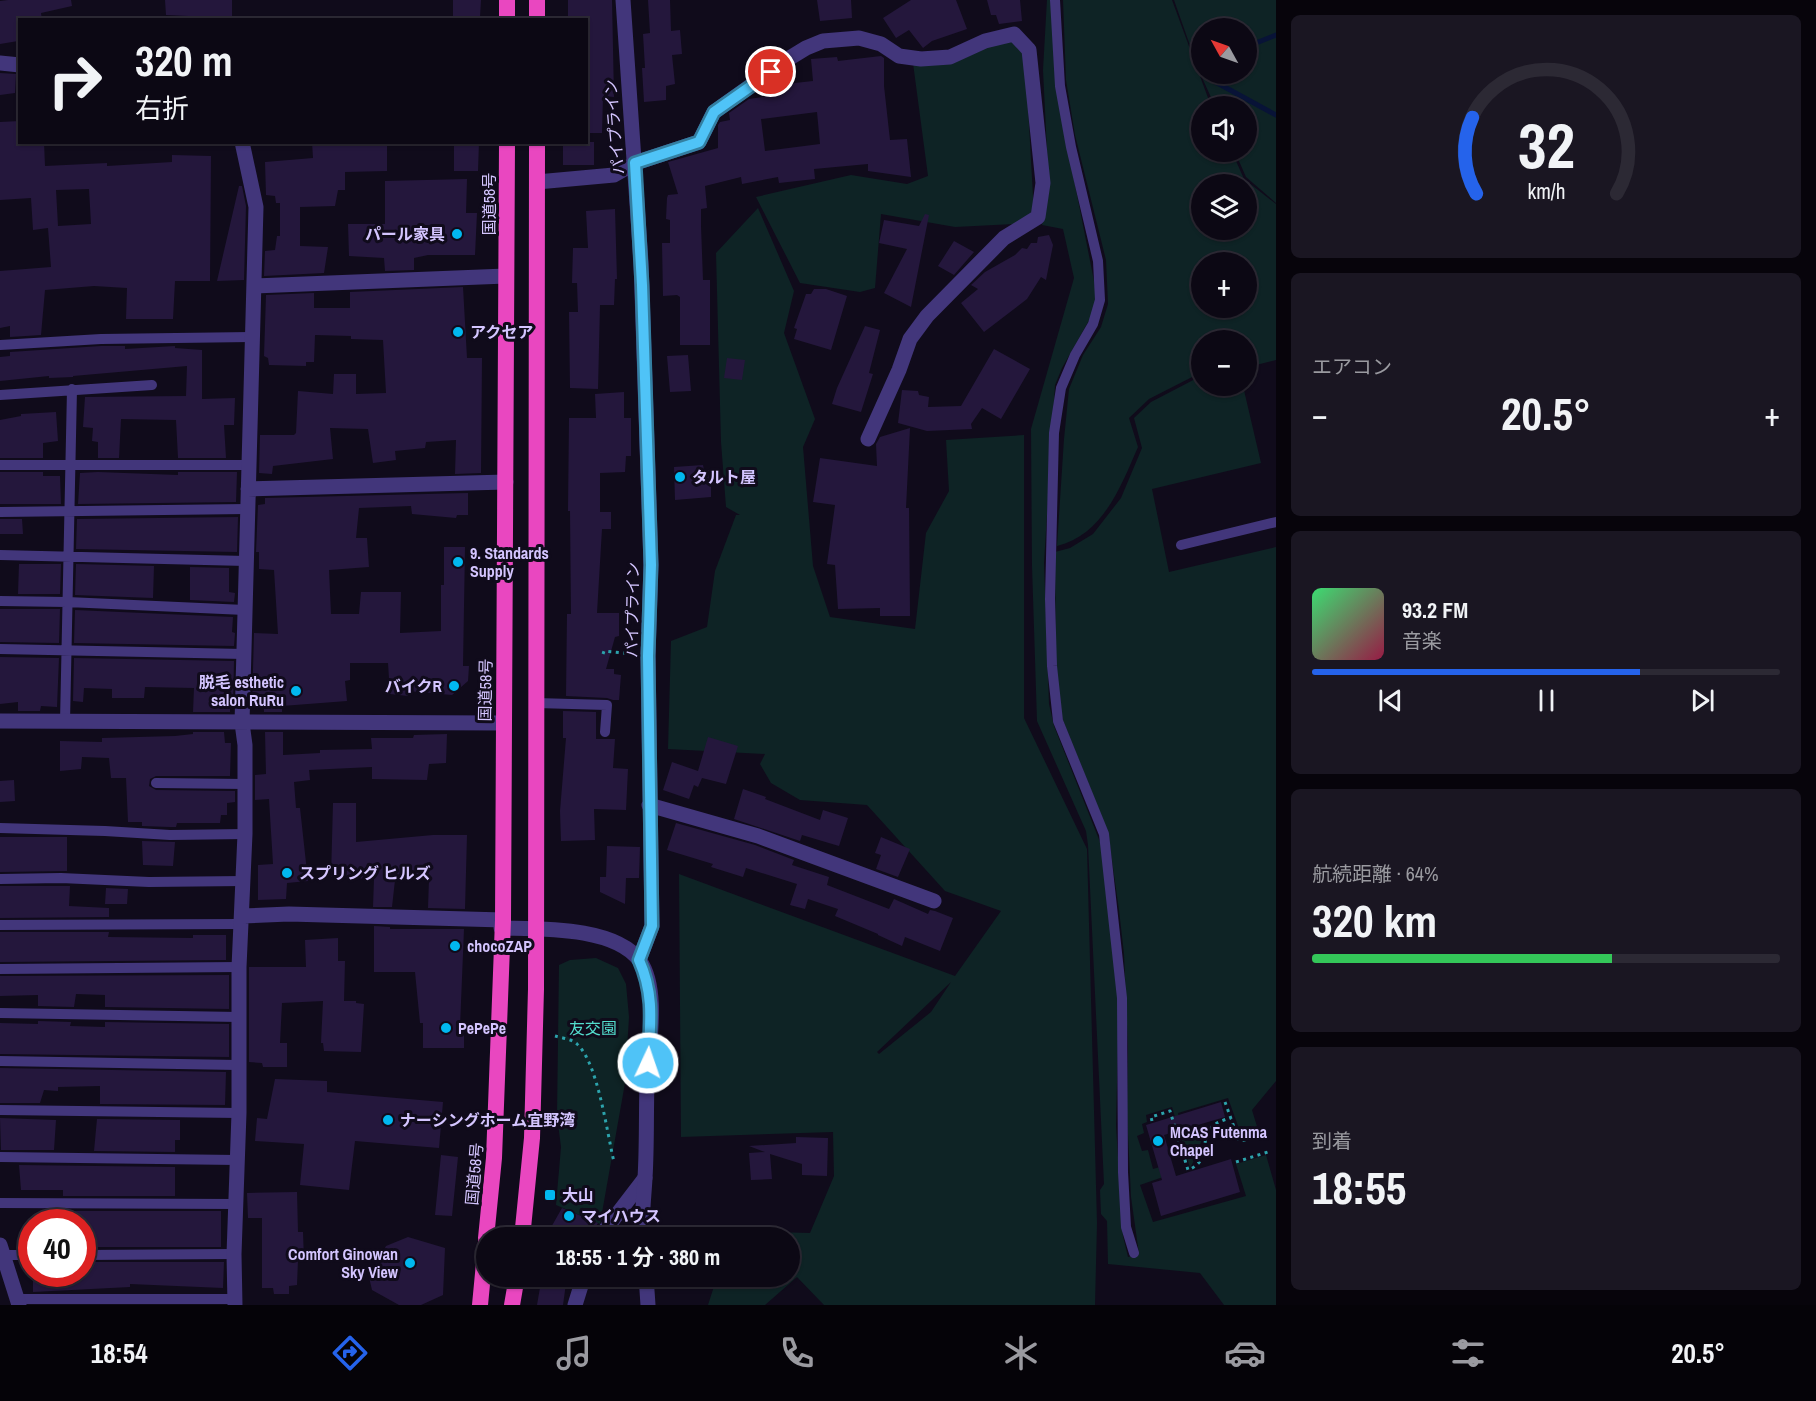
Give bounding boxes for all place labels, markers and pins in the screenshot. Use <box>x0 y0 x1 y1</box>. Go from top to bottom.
pin <box>745 46 796 97</box>
place label: パール家具 <box>365 223 445 245</box>
marker: パール家具 <box>450 227 464 241</box>
place label: アクセア <box>470 321 533 343</box>
marker: アクセア <box>451 325 465 339</box>
place label: タルト屋 <box>692 466 756 488</box>
marker: タルト屋 <box>673 470 687 484</box>
place label: 9. Standards Supply <box>470 542 549 582</box>
marker: 9. Standards Supply <box>451 555 465 569</box>
place label: 脱毛 esthetic salon RuRu <box>199 671 284 711</box>
place label: バイクR <box>385 675 443 697</box>
marker: バイクR <box>447 679 461 693</box>
marker: 脱毛 esthetic salon RuRu <box>289 684 303 698</box>
place label: スプリング ヒルズ <box>299 862 431 884</box>
marker: スプリング ヒルズ <box>280 866 294 880</box>
place label: chocoZAP <box>467 935 532 957</box>
marker: chocoZAP <box>448 939 462 953</box>
place label: PePePe <box>458 1017 506 1039</box>
marker: PePePe <box>439 1021 453 1035</box>
place label: ナーシングホーム宜野湾 <box>400 1109 575 1131</box>
marker: ナーシングホーム宜野湾 <box>381 1113 395 1127</box>
place label: MCAS Futenma Chapel <box>1170 1121 1268 1161</box>
marker: MCAS Futenma Chapel <box>1151 1134 1165 1148</box>
place label: 大山 <box>562 1184 594 1206</box>
marker: 大山 <box>543 1188 557 1202</box>
place label: マイハウス <box>581 1205 661 1227</box>
marker: マイハウス <box>562 1209 576 1223</box>
place label: Comfort Ginowan Sky View <box>288 1243 399 1283</box>
marker: Comfort Ginowan Sky View <box>403 1256 417 1270</box>

